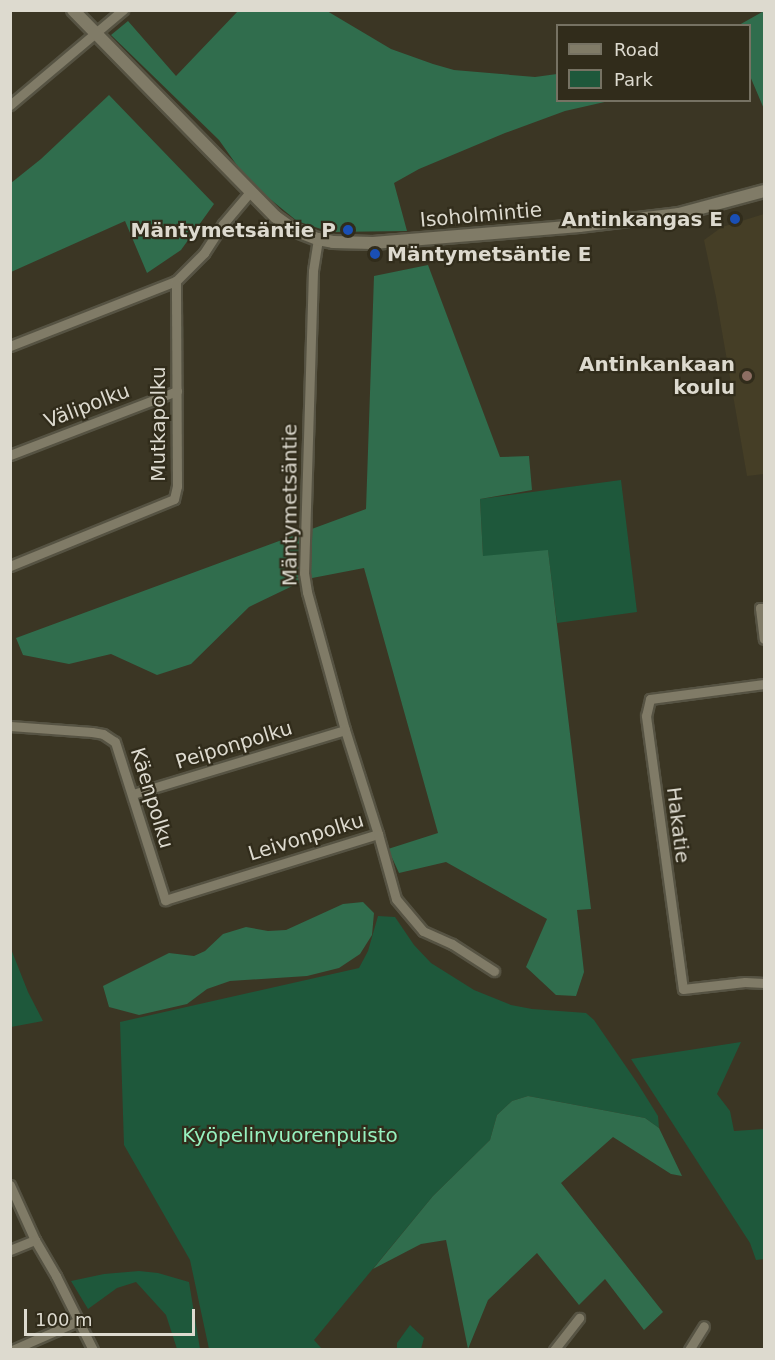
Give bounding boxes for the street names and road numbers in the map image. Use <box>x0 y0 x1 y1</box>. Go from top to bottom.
street label: Isoholmintie <box>419 198 543 232</box>
street label: Mutkapolku <box>146 366 170 482</box>
street label: Välipolku <box>41 379 133 433</box>
street label: Mäntymetsäntie <box>278 424 302 586</box>
street label: Peiponpolku <box>173 716 295 774</box>
street label: Käenpolku <box>125 745 179 851</box>
street label: Hakatie <box>661 786 695 864</box>
street label: Leivonpolku <box>245 808 367 866</box>

